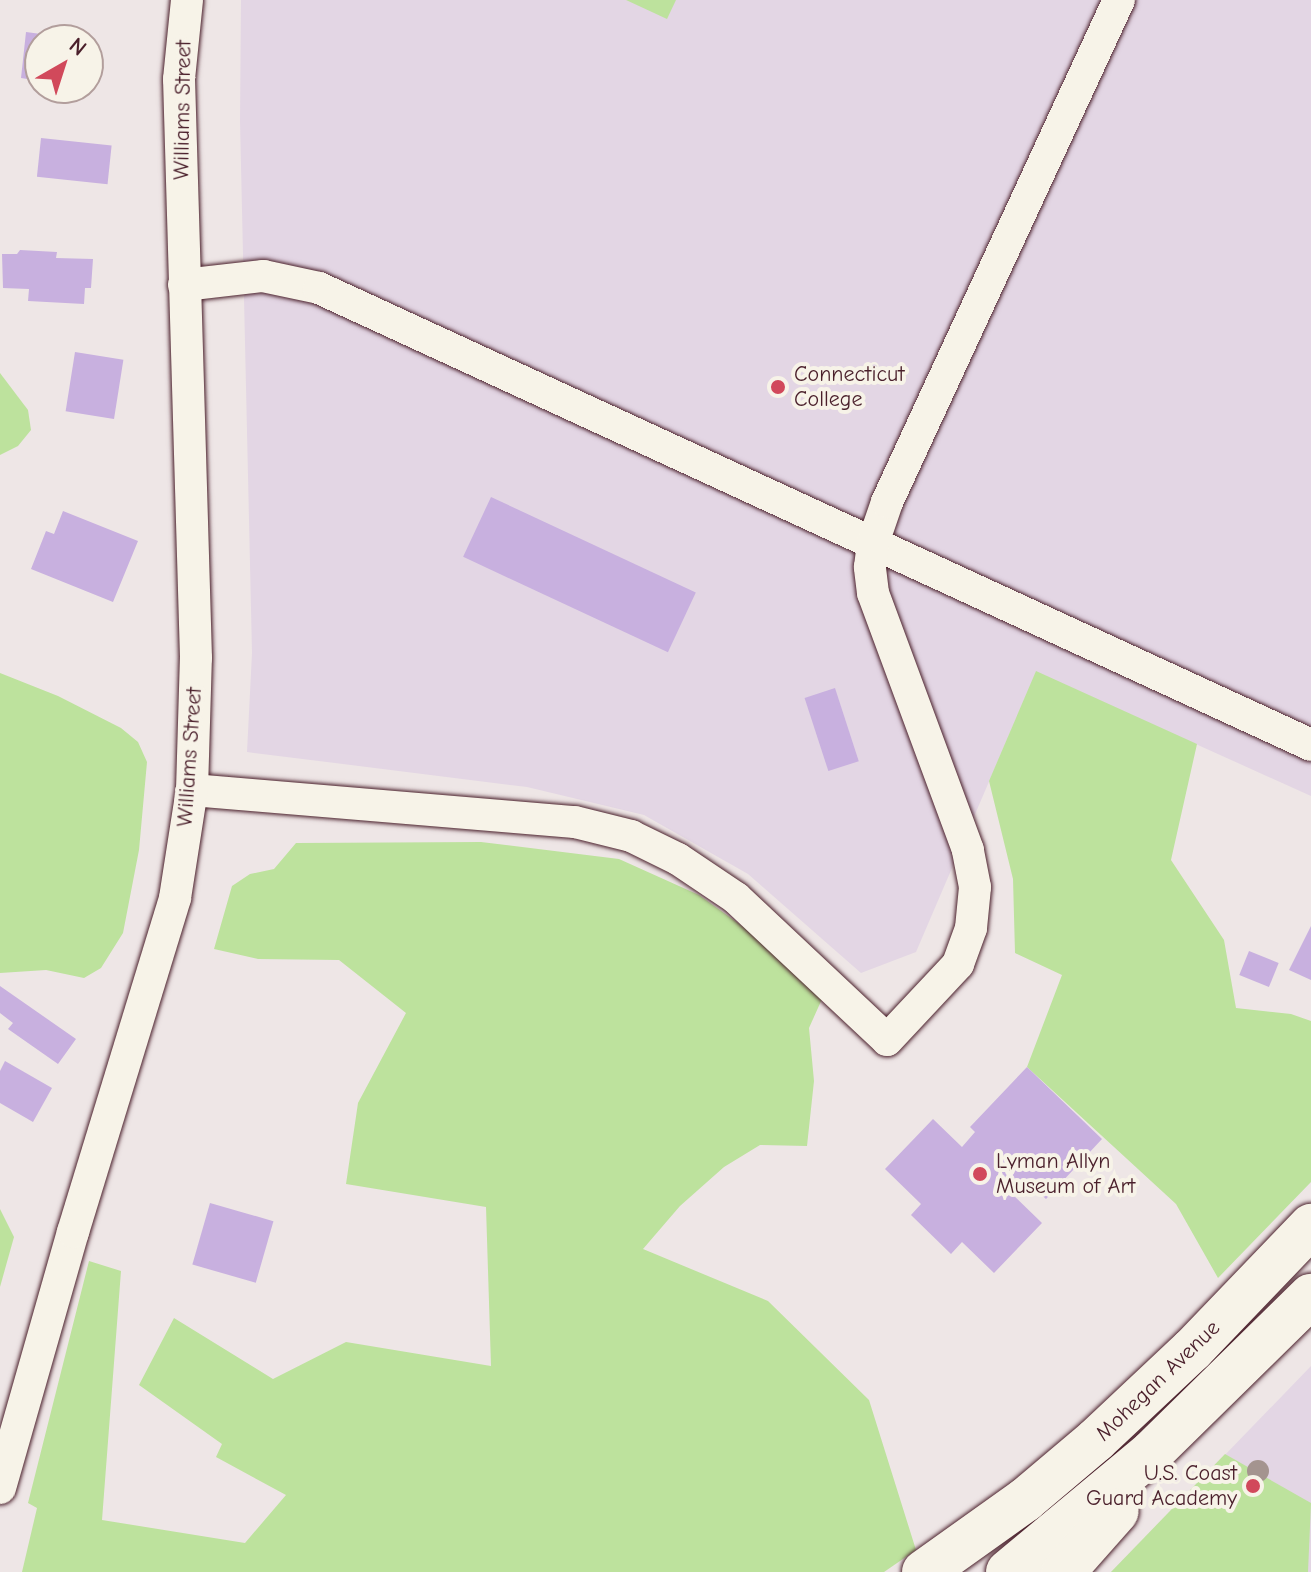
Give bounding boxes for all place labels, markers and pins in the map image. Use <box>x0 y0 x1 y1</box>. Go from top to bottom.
place label: Connecticut College <box>794 361 905 412</box>
marker: Connecticut College <box>769 378 787 396</box>
place label: Lyman Allyn Museum of Art <box>996 1148 1135 1200</box>
marker: Lyman Allyn Museum of Art <box>971 1165 989 1183</box>
place label: U.S. Coast Guard Academy <box>1086 1460 1237 1512</box>
marker: U.S. Coast Guard Academy <box>1244 1477 1262 1495</box>

